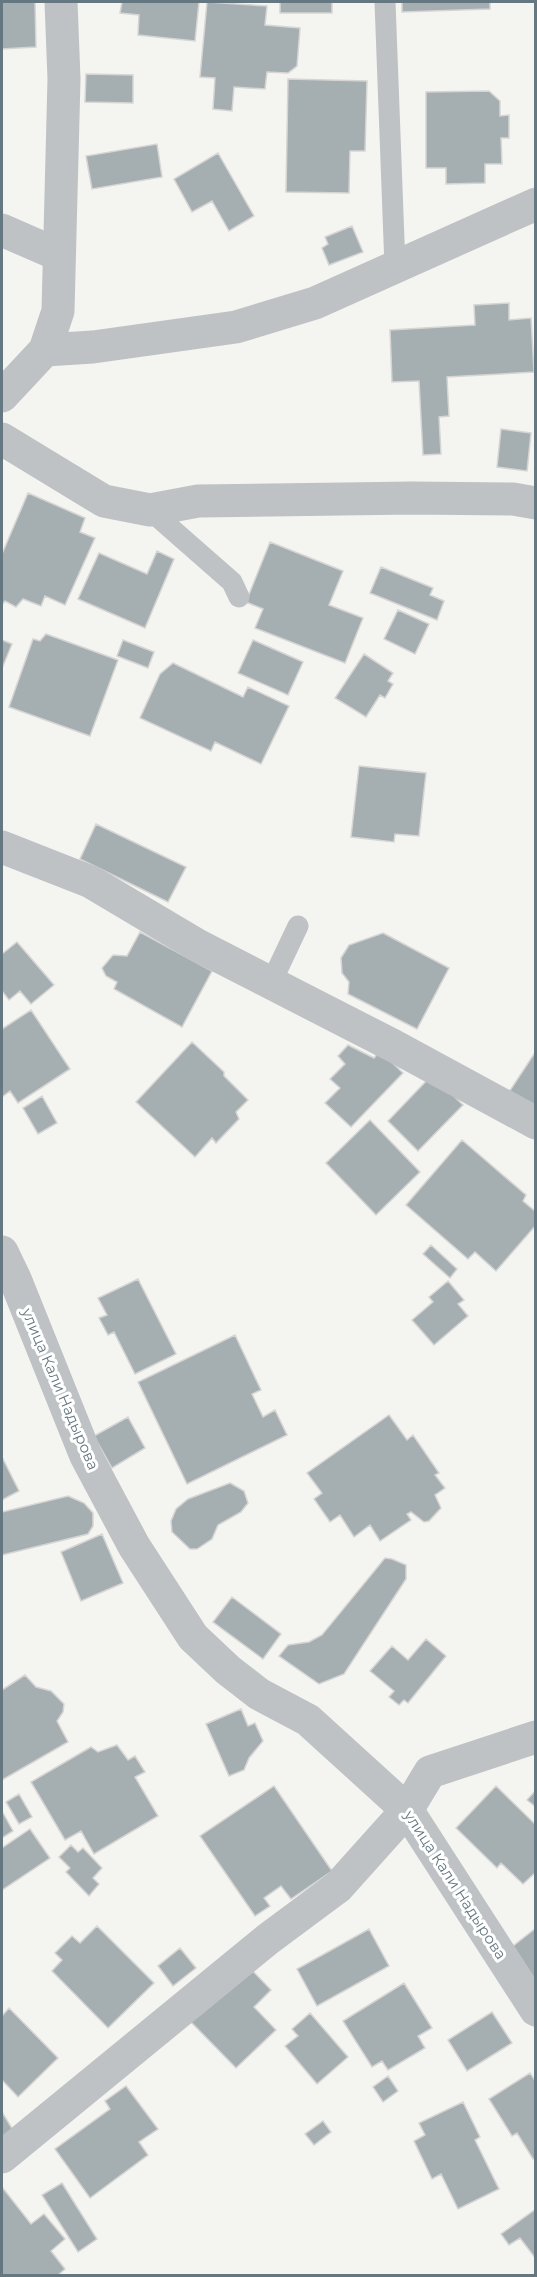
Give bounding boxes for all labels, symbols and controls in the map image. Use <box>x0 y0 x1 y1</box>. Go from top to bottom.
street label: улица Кали Надырова <box>17 1304 103 1473</box>
street label: улица Кали Надырова <box>400 1806 511 1963</box>

